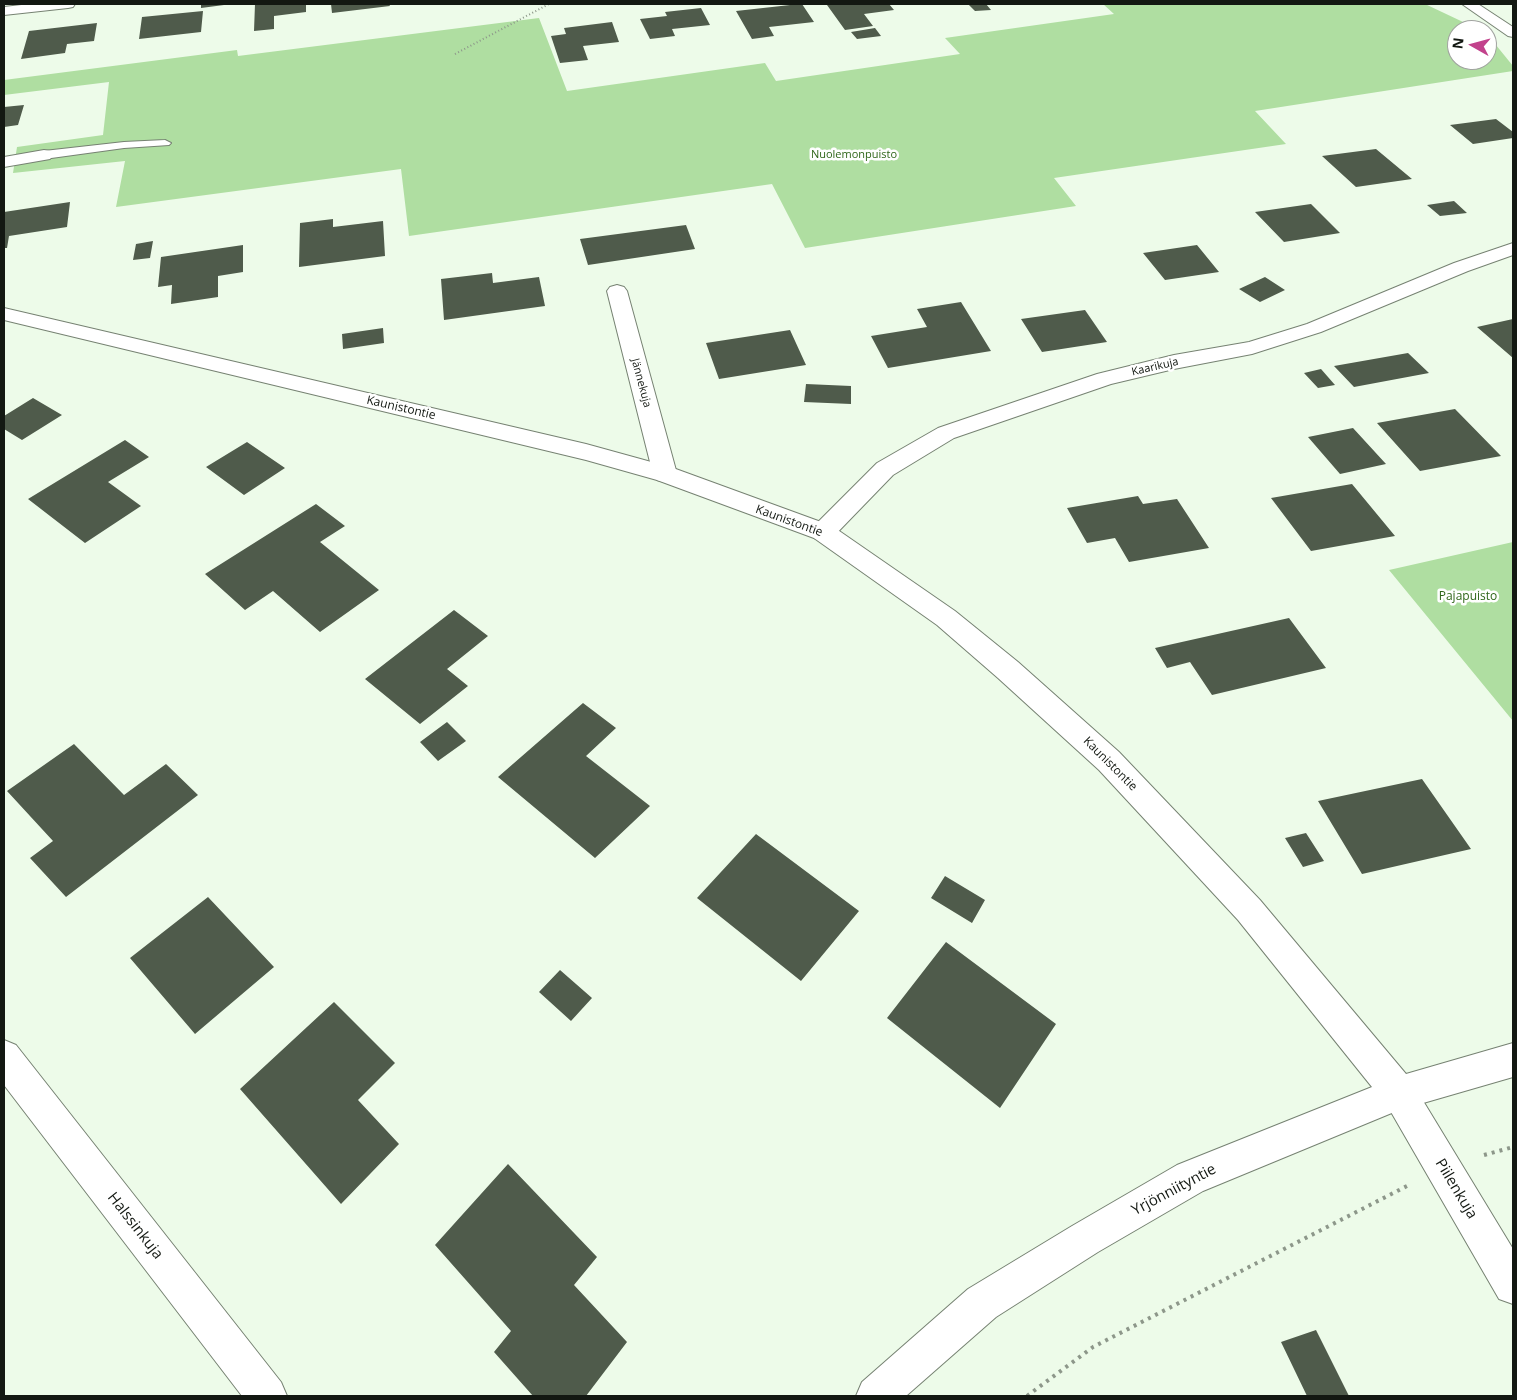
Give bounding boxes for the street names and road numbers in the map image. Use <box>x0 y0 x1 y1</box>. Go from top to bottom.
street label: Kaarikuja <box>1130 355 1180 379</box>
street label: Jännekuja <box>628 357 654 409</box>
street label: Kaunistontie <box>365 393 437 423</box>
street label: Kaunistontie <box>753 502 825 540</box>
street label: Kaunistontie <box>1080 734 1140 794</box>
street label: Piilenkuja <box>1431 1156 1481 1222</box>
street label: Yrjönniityntie <box>1129 1160 1219 1220</box>
street label: Halssinkuja <box>103 1189 167 1263</box>

